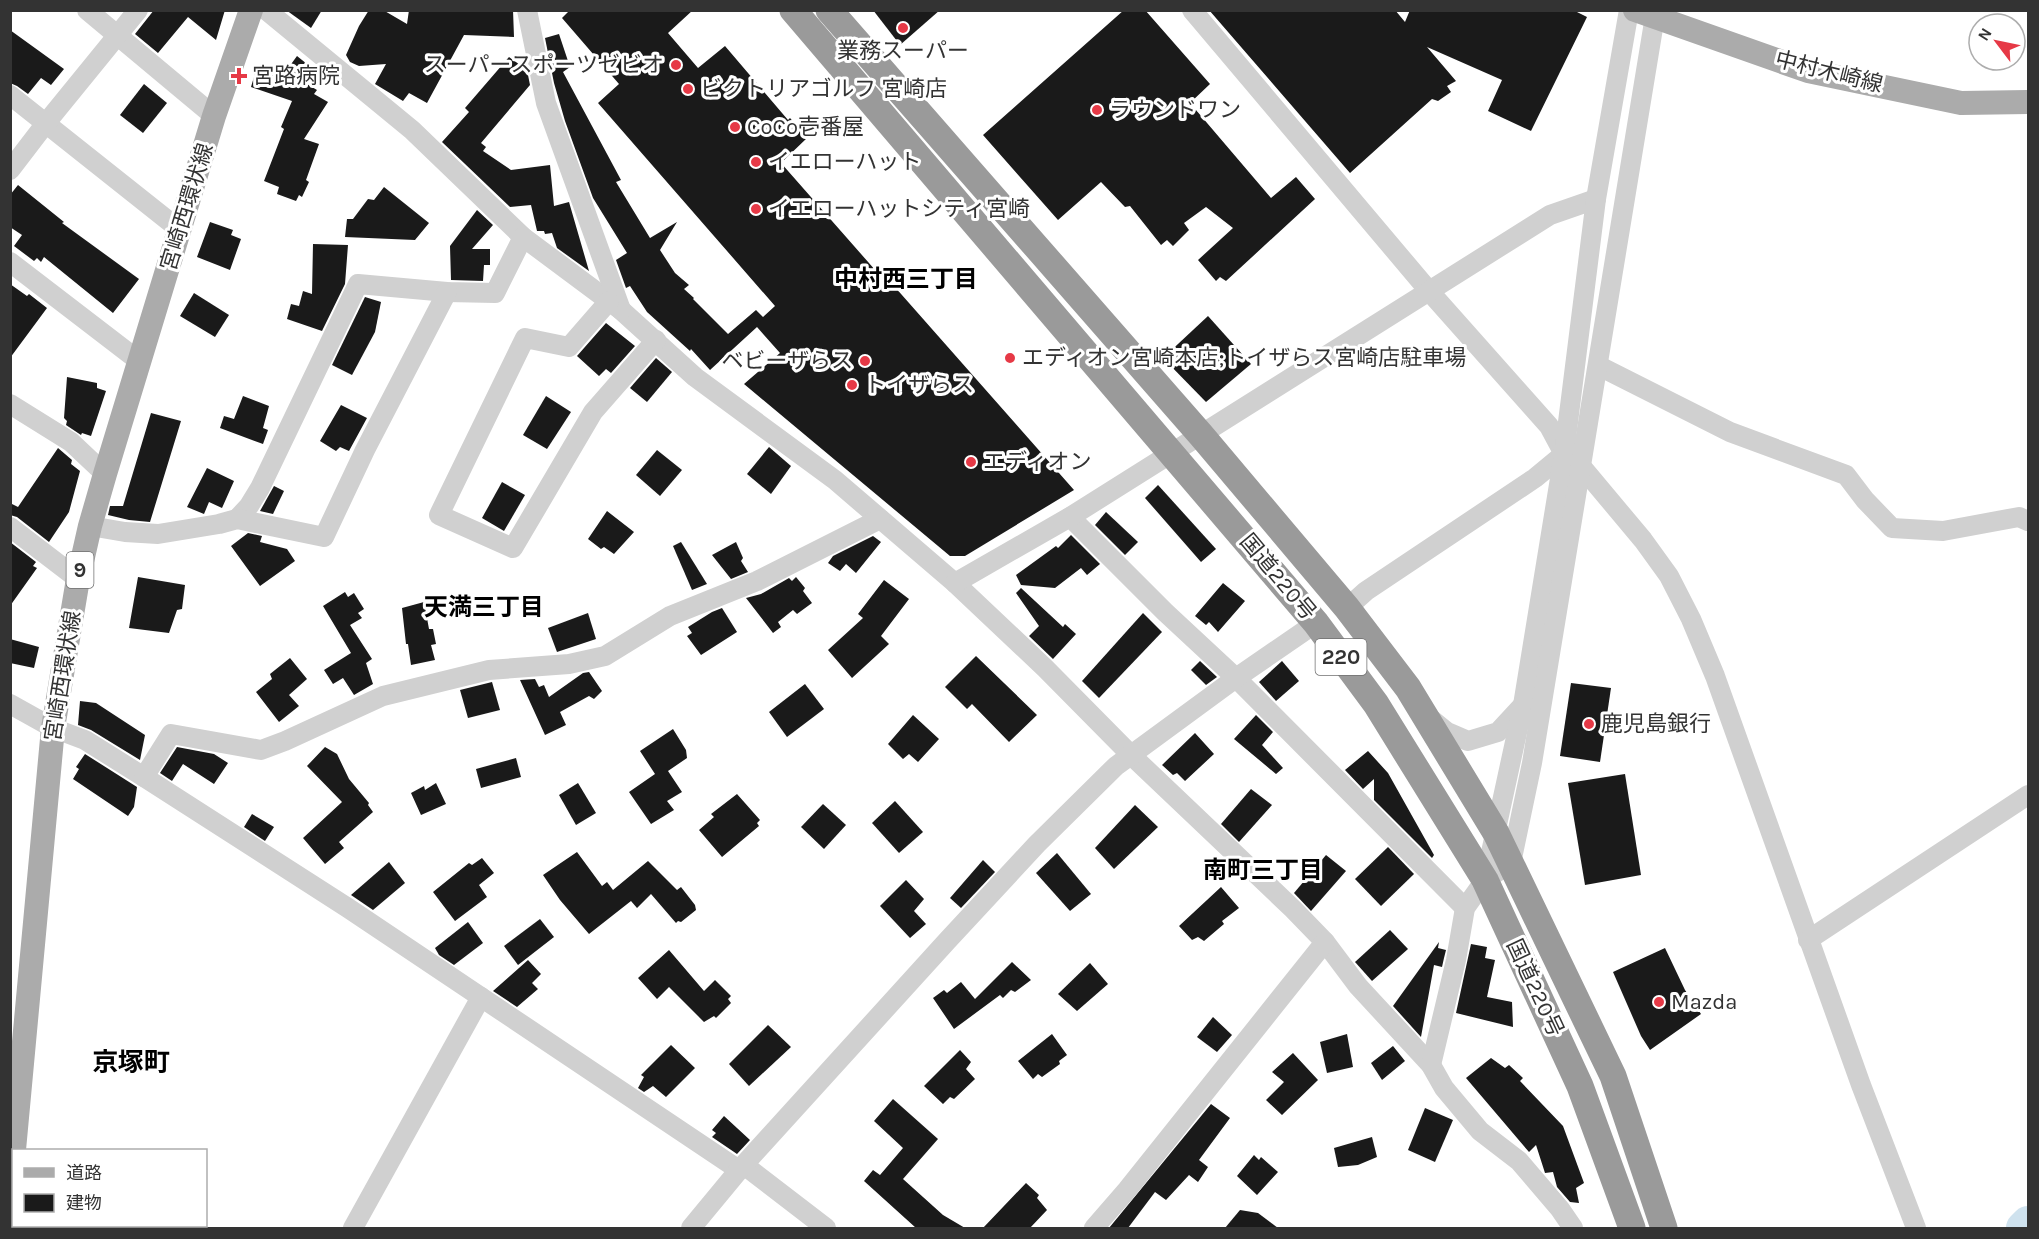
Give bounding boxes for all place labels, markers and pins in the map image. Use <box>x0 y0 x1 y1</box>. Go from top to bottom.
marker: 業務スーパー <box>896 21 910 35</box>
place label: 業務スーパー <box>837 38 969 64</box>
place label: スーパースポーツゼビオ <box>424 52 664 78</box>
marker: スーパースポーツゼビオ <box>669 58 683 72</box>
place label: 宮路病院 <box>252 63 340 89</box>
marker: 宮路病院 <box>230 67 248 85</box>
place label: ビクトリアゴルフ 宮崎店 <box>700 76 947 102</box>
marker: ビクトリアゴルフ 宮崎店 <box>681 82 695 96</box>
place label: ラウンドワン <box>1109 97 1241 123</box>
marker: ラウンドワン <box>1090 103 1104 117</box>
place label: CoCo壱番屋 <box>747 114 864 140</box>
marker: CoCo壱番屋 <box>728 120 742 134</box>
place label: イエローハット <box>768 149 921 175</box>
marker: イエローハット <box>749 155 763 169</box>
place label: イエローハットシティ宮崎 <box>768 196 1030 222</box>
marker: イエローハットシティ宮崎 <box>749 202 763 216</box>
place label: エディオン宮崎本店;トイザらス宮崎店駐車場 <box>1022 345 1466 371</box>
place label: ベビーザらス <box>721 348 853 374</box>
marker: エディオン宮崎本店;トイザらス宮崎店駐車場 <box>1003 351 1017 365</box>
marker: ベビーザらス <box>858 354 872 368</box>
place label: トイザらス <box>864 372 974 398</box>
marker: トイザらス <box>845 378 859 392</box>
place label: エディオン <box>983 449 1091 475</box>
marker: エディオン <box>964 455 978 469</box>
place label: 鹿児島銀行 <box>1601 711 1711 737</box>
marker: 鹿児島銀行 <box>1582 717 1596 731</box>
place label: Mazda <box>1671 989 1737 1015</box>
marker: Mazda <box>1652 995 1666 1009</box>

